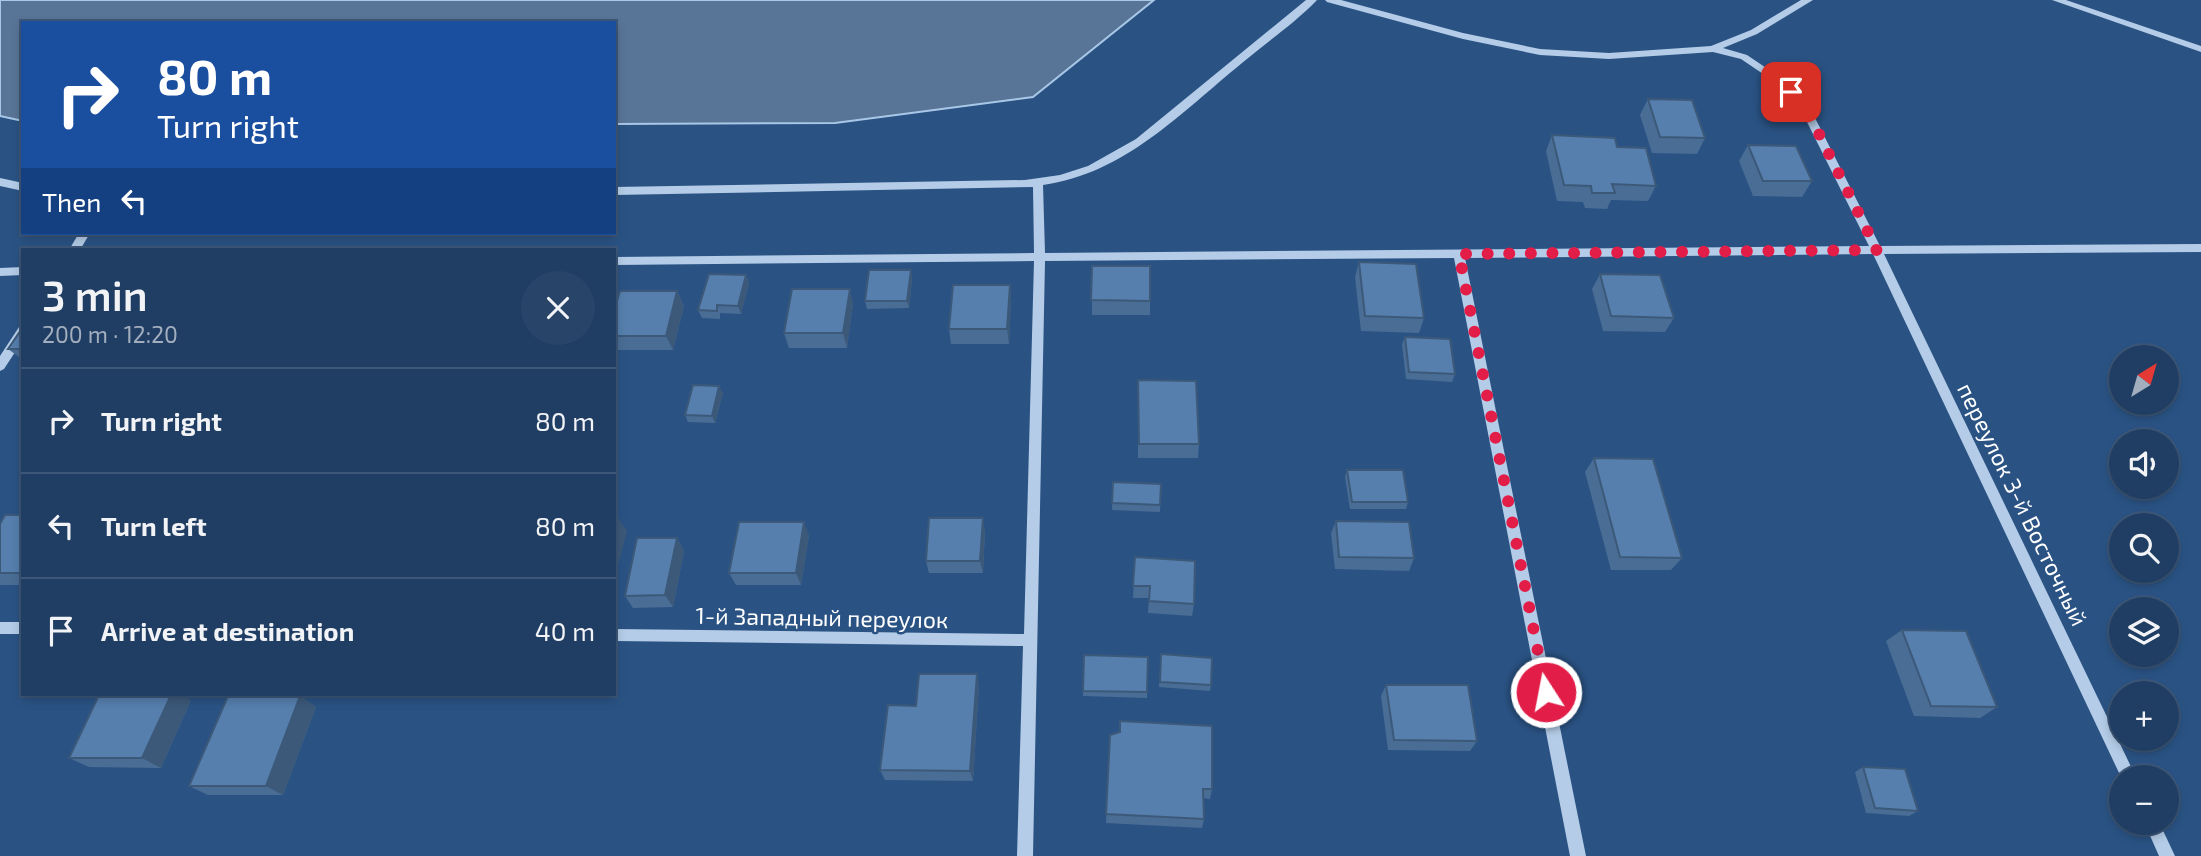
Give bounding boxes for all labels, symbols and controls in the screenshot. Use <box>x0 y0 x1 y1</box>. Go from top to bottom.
text: 80 m <box>157 46 272 105</box>
icon: right <box>42 49 133 140</box>
pin <box>1761 62 1821 122</box>
icon: arrive <box>1772 73 1810 111</box>
text: Turn right <box>157 106 299 144</box>
icon: left <box>115 182 153 220</box>
text: Then <box>42 186 101 217</box>
text: 3 min <box>42 269 148 319</box>
button: close <box>521 271 595 345</box>
text: 200 m · 12:20 <box>42 320 178 348</box>
north arrow <box>2109 345 2179 415</box>
map controls <box>2109 345 2179 835</box>
street label: переулок 3-й Восточный <box>1951 378 2094 630</box>
icon: right <box>42 402 80 440</box>
text: Turn right <box>101 405 222 436</box>
text: 80 m <box>535 405 595 436</box>
button: sound <box>2109 429 2179 499</box>
icon: left <box>42 507 80 545</box>
text: Turn left <box>101 510 207 541</box>
text: 80 m <box>535 510 595 541</box>
button: search <box>2109 513 2179 583</box>
button: layers <box>2109 597 2179 667</box>
street label: 1-й Западный переулок <box>695 601 949 634</box>
icon: arrive <box>42 612 80 650</box>
text: Arrive at destination <box>101 615 354 646</box>
text: 40 m <box>535 615 595 646</box>
position arrow <box>1509 655 1583 729</box>
button: + <box>2109 681 2179 751</box>
button: − <box>2109 765 2179 835</box>

